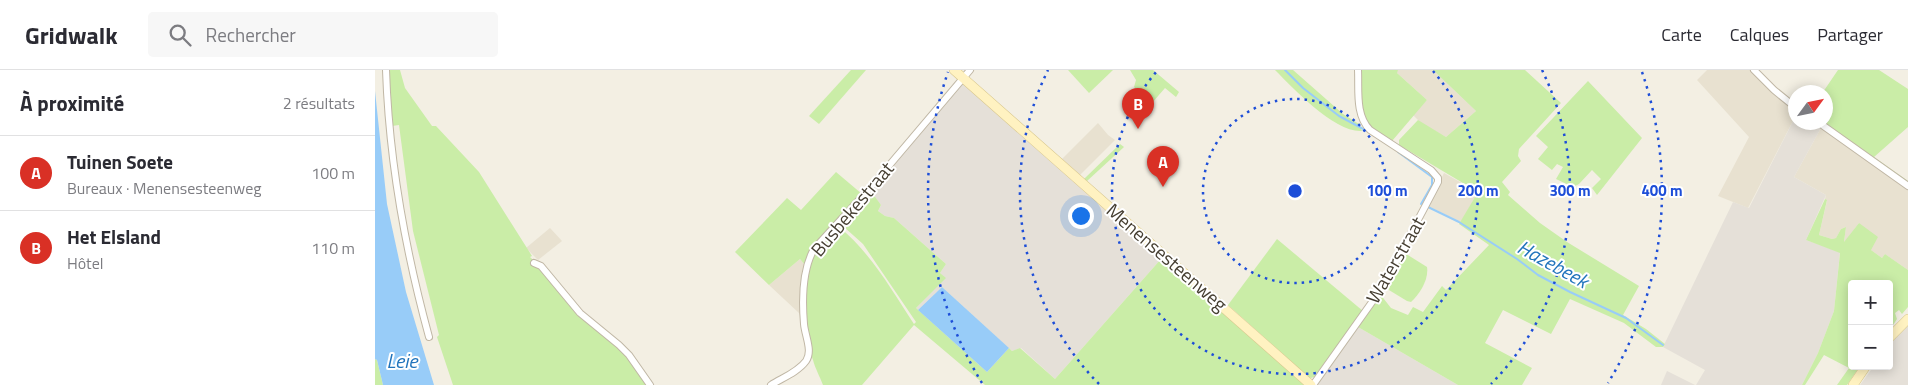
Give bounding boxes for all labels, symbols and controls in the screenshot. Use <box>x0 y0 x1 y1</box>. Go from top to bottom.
search box <box>148 12 498 57</box>
text: Gridwalk <box>25 17 118 53</box>
text: Rechercher <box>206 20 296 49</box>
icon: search <box>166 21 194 49</box>
text: Carte <box>1661 21 1702 48</box>
text: Calques <box>1730 21 1789 48</box>
text: Partager <box>1817 21 1883 48</box>
north arrow <box>1788 85 1833 130</box>
text: À proximité <box>20 87 124 119</box>
pin: B <box>1122 88 1154 129</box>
text: 2 résultats <box>283 91 355 115</box>
pin: A <box>1147 146 1179 187</box>
text: Tuinen Soete <box>67 147 173 176</box>
street label: Busbekestraat <box>803 155 900 263</box>
text: A <box>31 161 41 185</box>
text: 100 m <box>311 161 355 185</box>
text: Bureaux · Menensesteenweg <box>67 176 261 200</box>
text: 100 m <box>1366 179 1408 202</box>
text: 200 m <box>1457 179 1499 202</box>
text: 300 m <box>1549 179 1591 202</box>
text: 400 m <box>1641 179 1683 202</box>
centre of rings <box>1286 182 1304 200</box>
street label: Menensesteenweg <box>1100 196 1235 318</box>
your location <box>1068 203 1094 229</box>
street label: Waterstraat <box>1358 210 1431 309</box>
text: Het Elsland <box>67 222 161 251</box>
water label: Hazebeek <box>1512 231 1596 297</box>
text: B <box>31 236 41 260</box>
text: 110 m <box>311 236 355 260</box>
text: Hôtel <box>67 251 104 275</box>
map controls <box>1848 280 1893 370</box>
button: + <box>1848 280 1893 325</box>
button: − <box>1848 325 1893 370</box>
water label: Leie <box>387 345 419 376</box>

